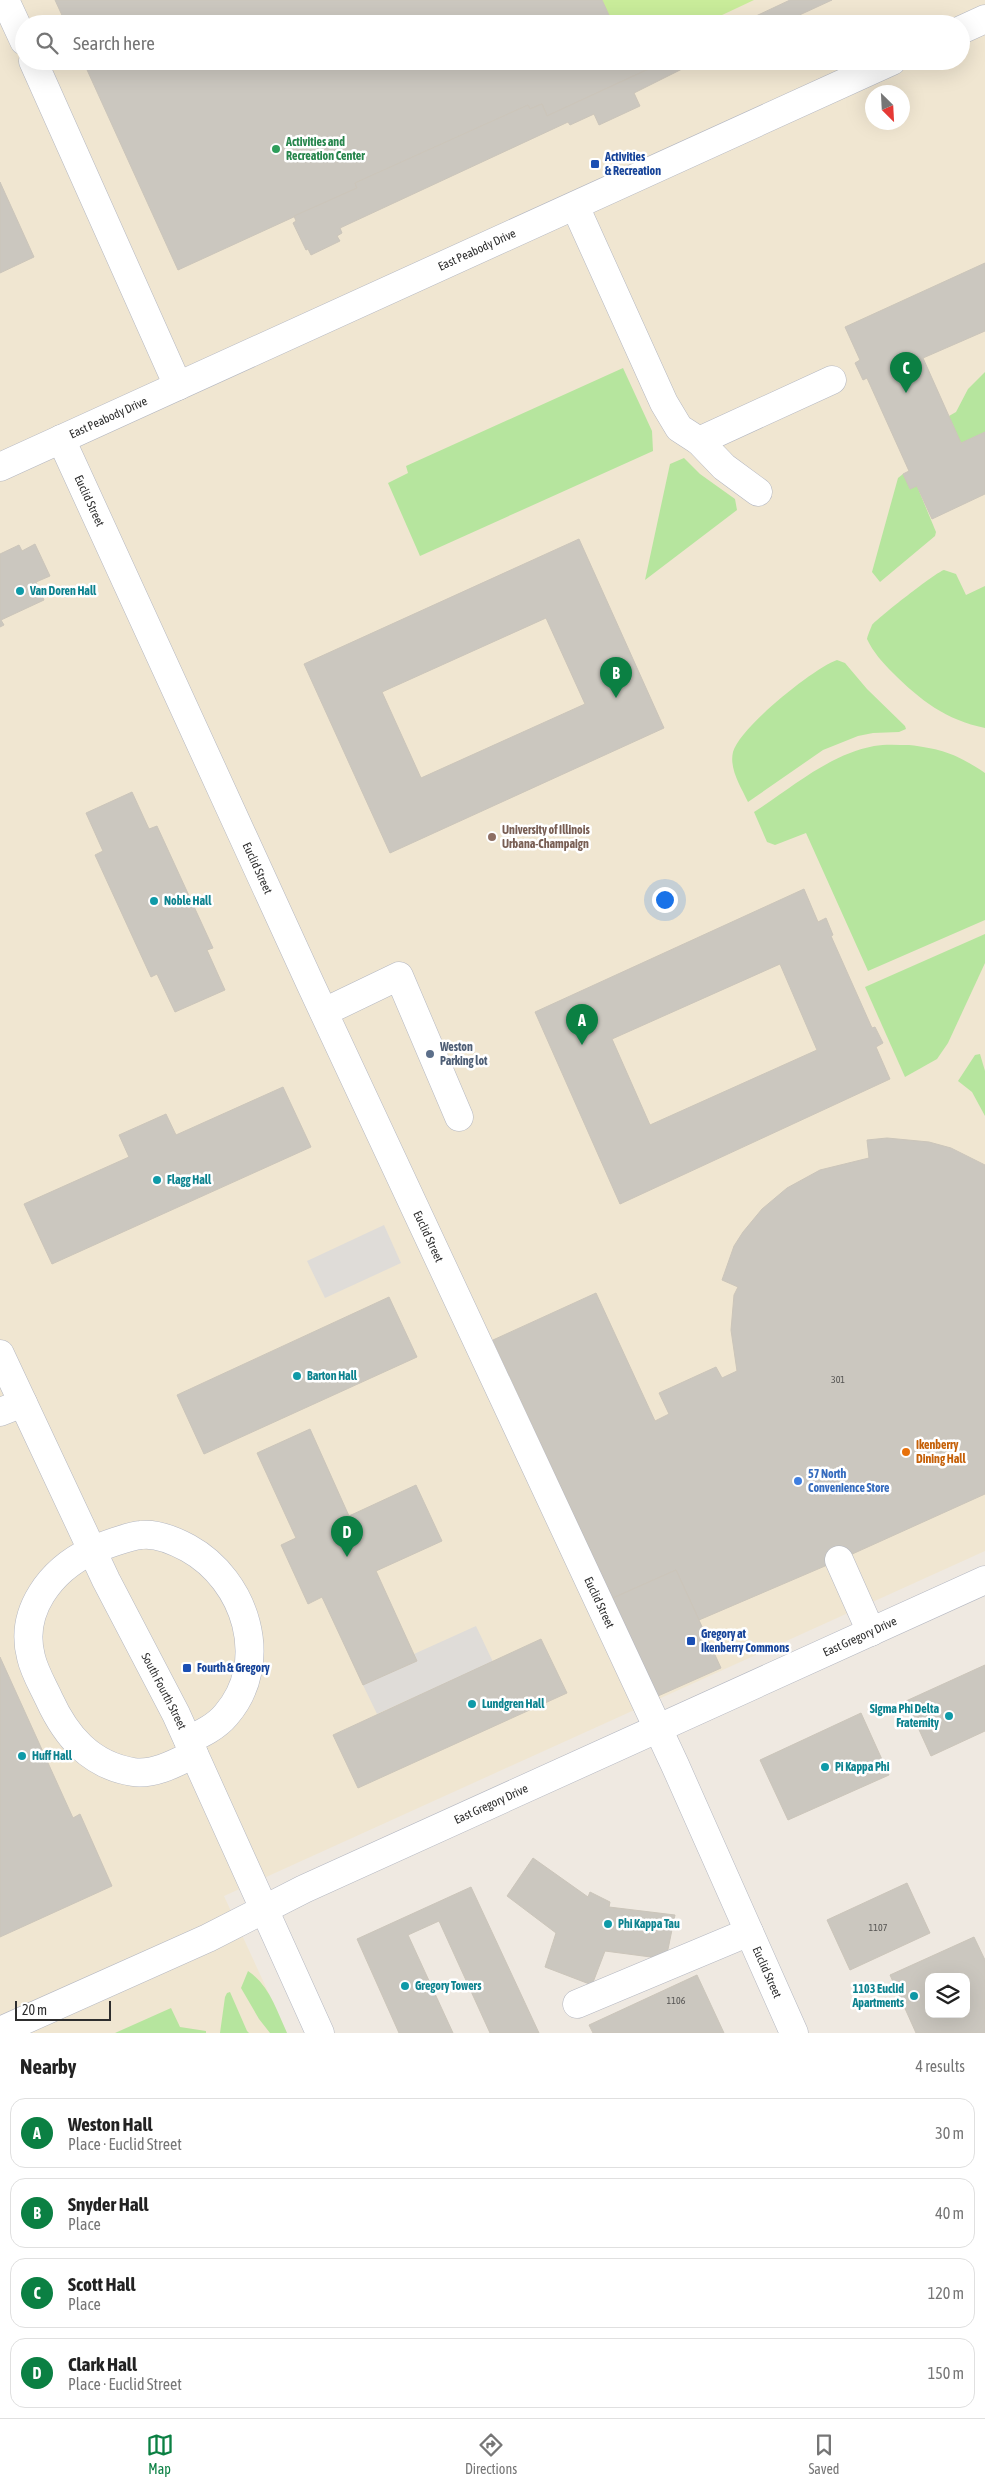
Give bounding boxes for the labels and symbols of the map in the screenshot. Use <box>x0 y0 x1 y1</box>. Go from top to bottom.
north arrow <box>865 85 910 130</box>
place label: Activities and Recreation Center <box>285 135 365 163</box>
marker: Activities and Recreation Center <box>270 143 282 155</box>
place label: Activities & Recreation <box>604 150 661 178</box>
marker: Activities & Recreation <box>589 158 601 170</box>
street label: East Peabody Drive <box>436 226 518 274</box>
pin: C <box>890 352 922 393</box>
street label: East Peabody Drive <box>67 394 149 441</box>
street label: Euclid Street <box>71 473 107 529</box>
place label: Van Doren Hall <box>29 584 97 598</box>
marker: Van Doren Hall <box>14 585 26 597</box>
pin: B <box>600 657 632 698</box>
place label: University of Illinois Urbana-Champaign <box>502 823 591 851</box>
marker: University of Illinois Urbana-Champaign <box>486 831 498 843</box>
street label: Euclid Street <box>240 840 275 897</box>
your location <box>652 887 678 913</box>
place label: Noble Hall <box>164 894 212 908</box>
marker: Noble Hall <box>148 895 160 907</box>
pin: A <box>566 1004 598 1045</box>
place label: Weston Parking lot <box>439 1040 488 1068</box>
marker: Weston Parking lot <box>424 1048 436 1060</box>
place label: Flagg Hall <box>167 1173 212 1187</box>
marker: Flagg Hall <box>151 1174 163 1186</box>
street label: Euclid Street <box>410 1209 447 1265</box>
place label: Barton Hall <box>307 1369 358 1383</box>
marker: Barton Hall <box>291 1370 303 1382</box>
house number: 301 <box>831 1374 845 1385</box>
place label: Ikenberry Dining Hall <box>916 1438 966 1466</box>
marker: Ikenberry Dining Hall <box>900 1446 912 1458</box>
place label: 57 North Convenience Store <box>808 1467 890 1495</box>
marker: 57 North Convenience Store <box>792 1475 804 1487</box>
pin: D <box>331 1516 363 1557</box>
street label: Euclid Street <box>581 1575 617 1631</box>
street label: East Gregory Drive <box>821 1614 899 1660</box>
place label: Gregory at Ikenberry Commons <box>701 1627 790 1655</box>
marker: Gregory at Ikenberry Commons <box>685 1635 697 1647</box>
street label: South Fourth Street <box>138 1651 189 1732</box>
place label: Fourth & Gregory <box>197 1661 270 1675</box>
marker: Fourth & Gregory <box>181 1662 193 1674</box>
place label: Lundgren Hall <box>482 1697 545 1711</box>
marker: Lundgren Hall <box>466 1698 478 1710</box>
place label: Sigma Phi Delta Fraternity <box>870 1702 939 1730</box>
marker: Sigma Phi Delta Fraternity <box>943 1710 955 1722</box>
place label: Huff Hall <box>32 1749 73 1763</box>
marker: Huff Hall <box>16 1750 28 1762</box>
place label: Pi Kappa Phi <box>835 1760 890 1774</box>
marker: Pi Kappa Phi <box>819 1761 831 1773</box>
street label: East Gregory Drive <box>452 1781 530 1827</box>
place label: Phi Kappa Tau <box>618 1917 680 1931</box>
marker: Phi Kappa Tau <box>602 1918 614 1930</box>
house number: 1107 <box>869 1922 888 1933</box>
street label: Euclid Street <box>749 1944 785 2001</box>
place label: Gregory Towers <box>415 1979 482 1993</box>
marker: Gregory Towers <box>399 1980 411 1992</box>
place label: 1103 Euclid Apartments <box>851 1982 905 2010</box>
marker: 1103 Euclid Apartments <box>908 1990 920 2002</box>
house number: 1106 <box>667 1995 686 2006</box>
scale bar <box>15 1998 111 2021</box>

